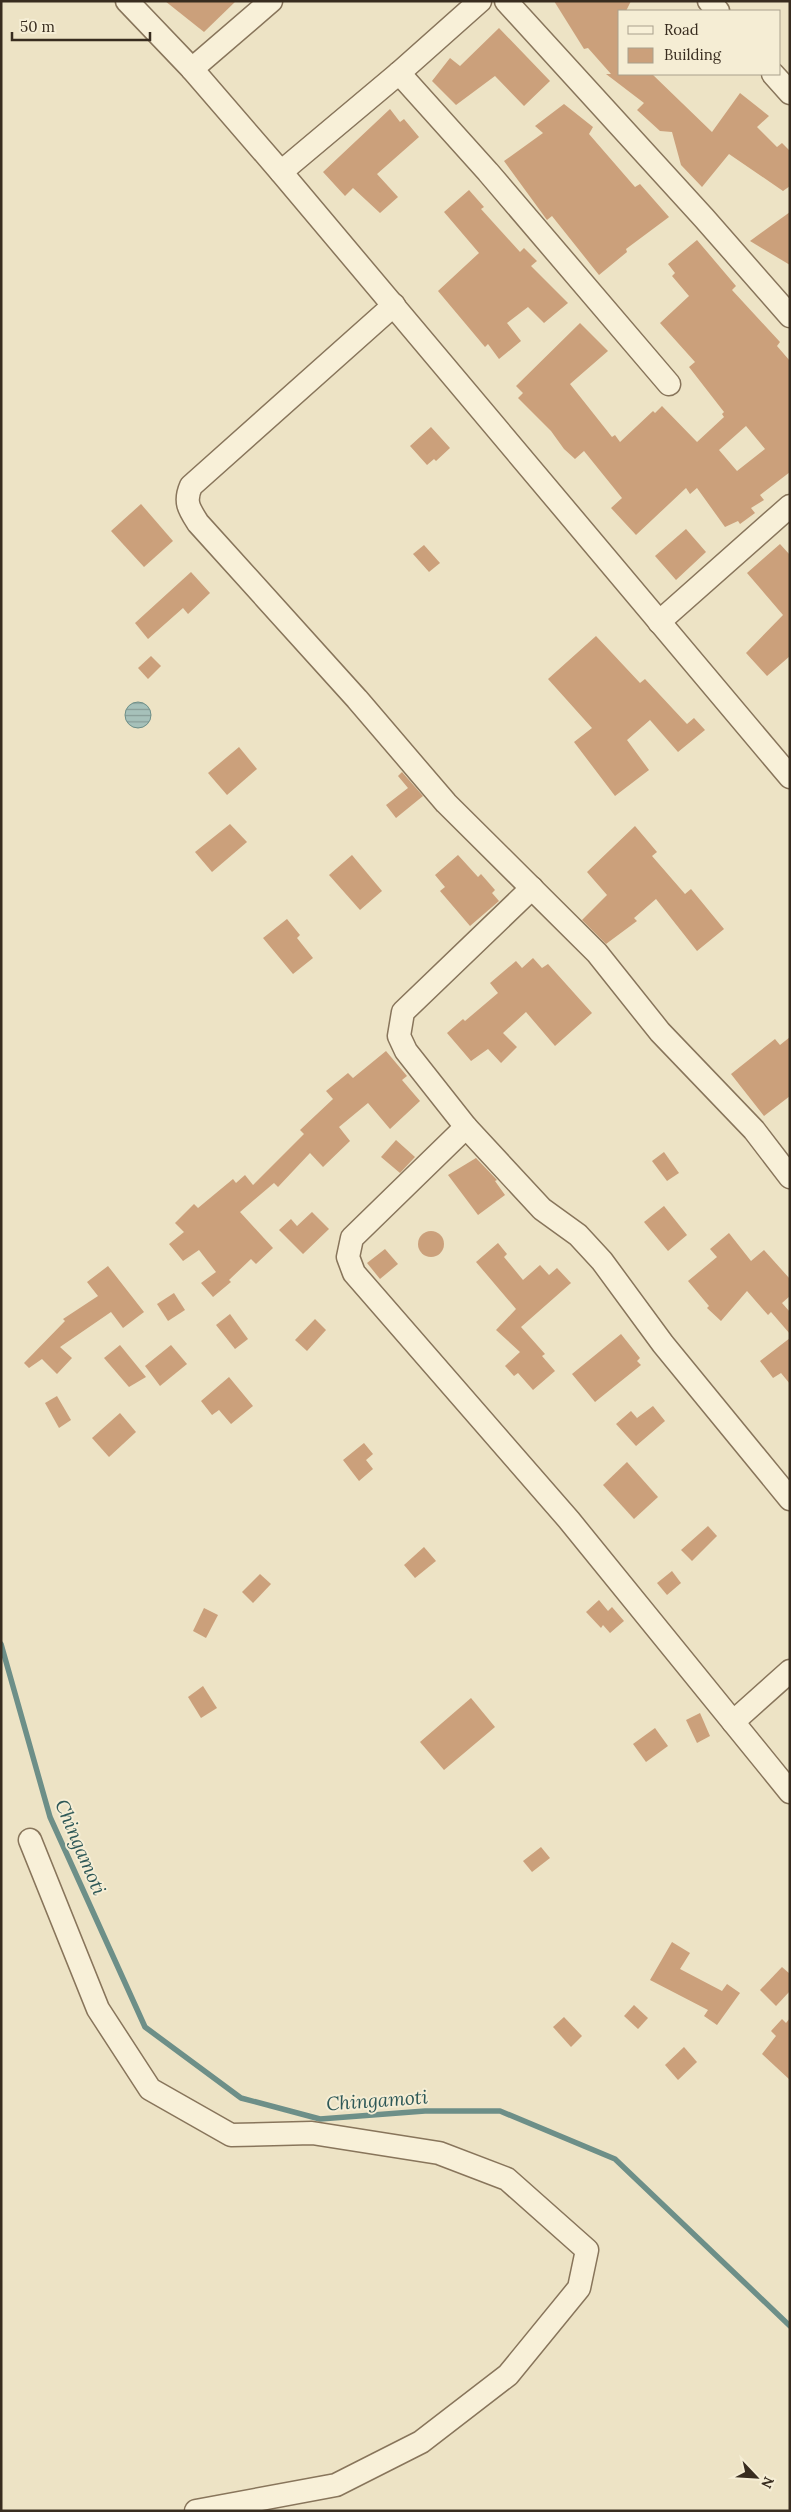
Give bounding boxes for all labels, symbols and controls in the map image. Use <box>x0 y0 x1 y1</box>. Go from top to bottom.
scale bar <box>12 10 150 42</box>
legend <box>618 10 781 75</box>
text: 50 m <box>20 17 55 36</box>
text: Road <box>664 20 699 39</box>
text: Building <box>664 45 722 64</box>
water label: Chingamoti <box>50 1796 112 1898</box>
water label: Chingamoti <box>325 2084 429 2116</box>
north arrow <box>731 2452 781 2502</box>
text: N <box>757 2474 778 2491</box>

